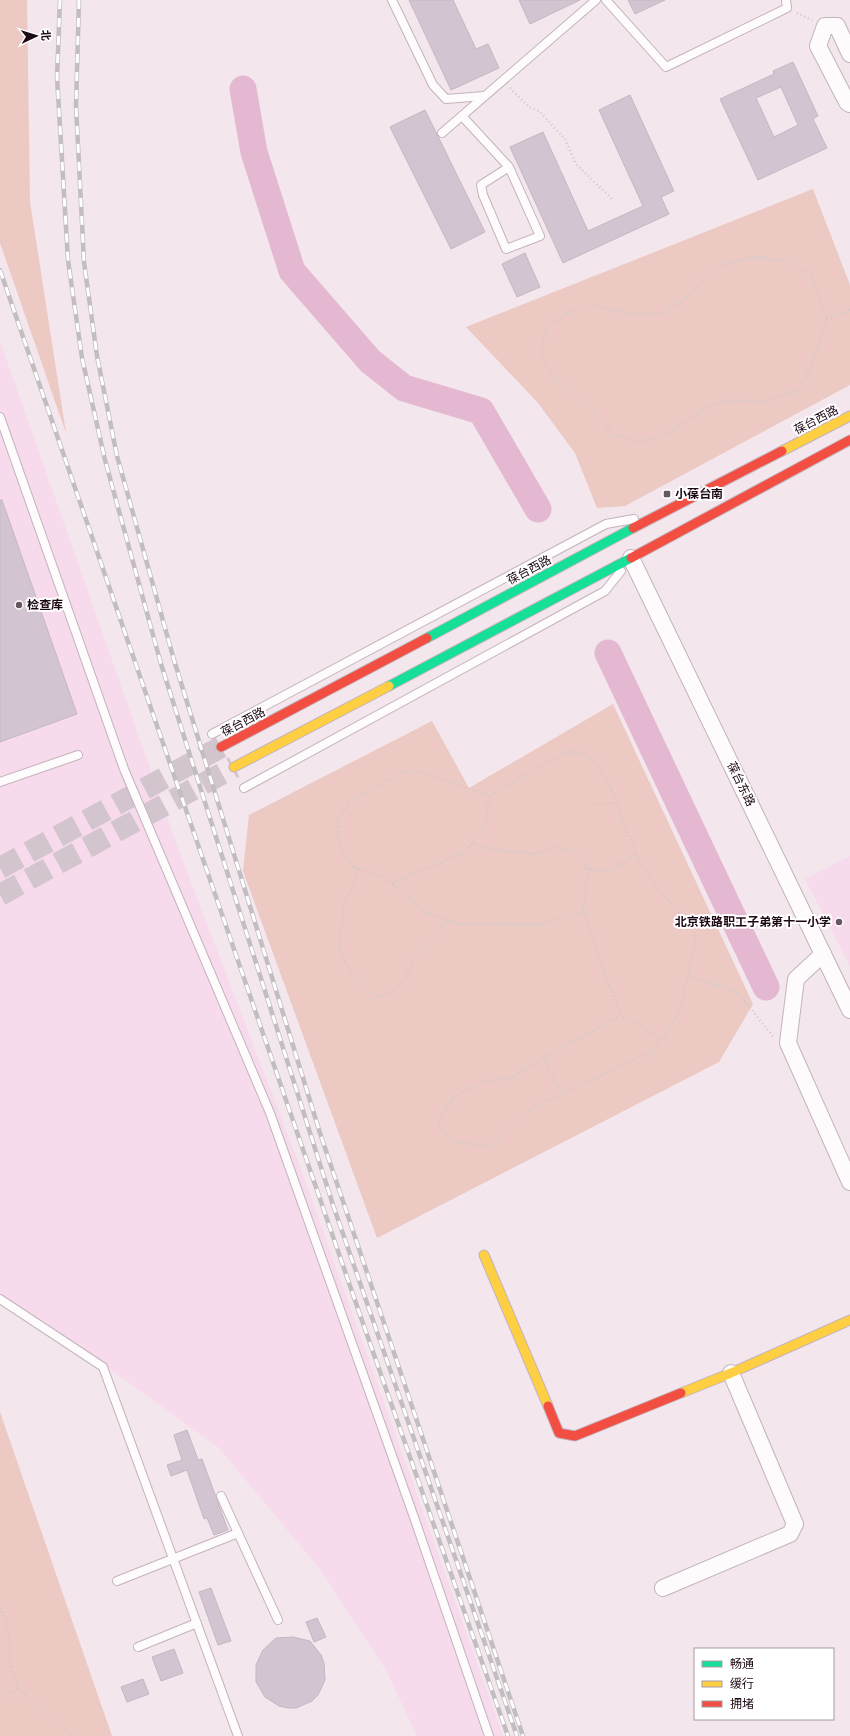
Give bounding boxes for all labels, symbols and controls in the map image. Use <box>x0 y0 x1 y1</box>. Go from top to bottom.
north arrow <box>16 16 56 56</box>
text: 北 <box>39 29 53 41</box>
street label: 葆台西路 <box>791 402 841 438</box>
place label: 小葆台南 <box>675 486 723 502</box>
marker: 小葆台南 <box>662 489 672 499</box>
street label: 葆台西路 <box>504 552 554 588</box>
place label: 检查库 <box>27 597 63 613</box>
marker: 检查库 <box>14 600 24 610</box>
street label: 葆台西路 <box>218 704 268 740</box>
street label: 葆台东路 <box>723 759 759 809</box>
place label: 北京铁路职工子弟第十一小学 <box>675 914 831 930</box>
marker: 北京铁路职工子弟第十一小学 <box>834 917 844 927</box>
legend <box>694 1648 834 1720</box>
text: 畅通 <box>730 1656 754 1672</box>
text: 缓行 <box>730 1676 754 1692</box>
text: 拥堵 <box>730 1696 754 1712</box>

